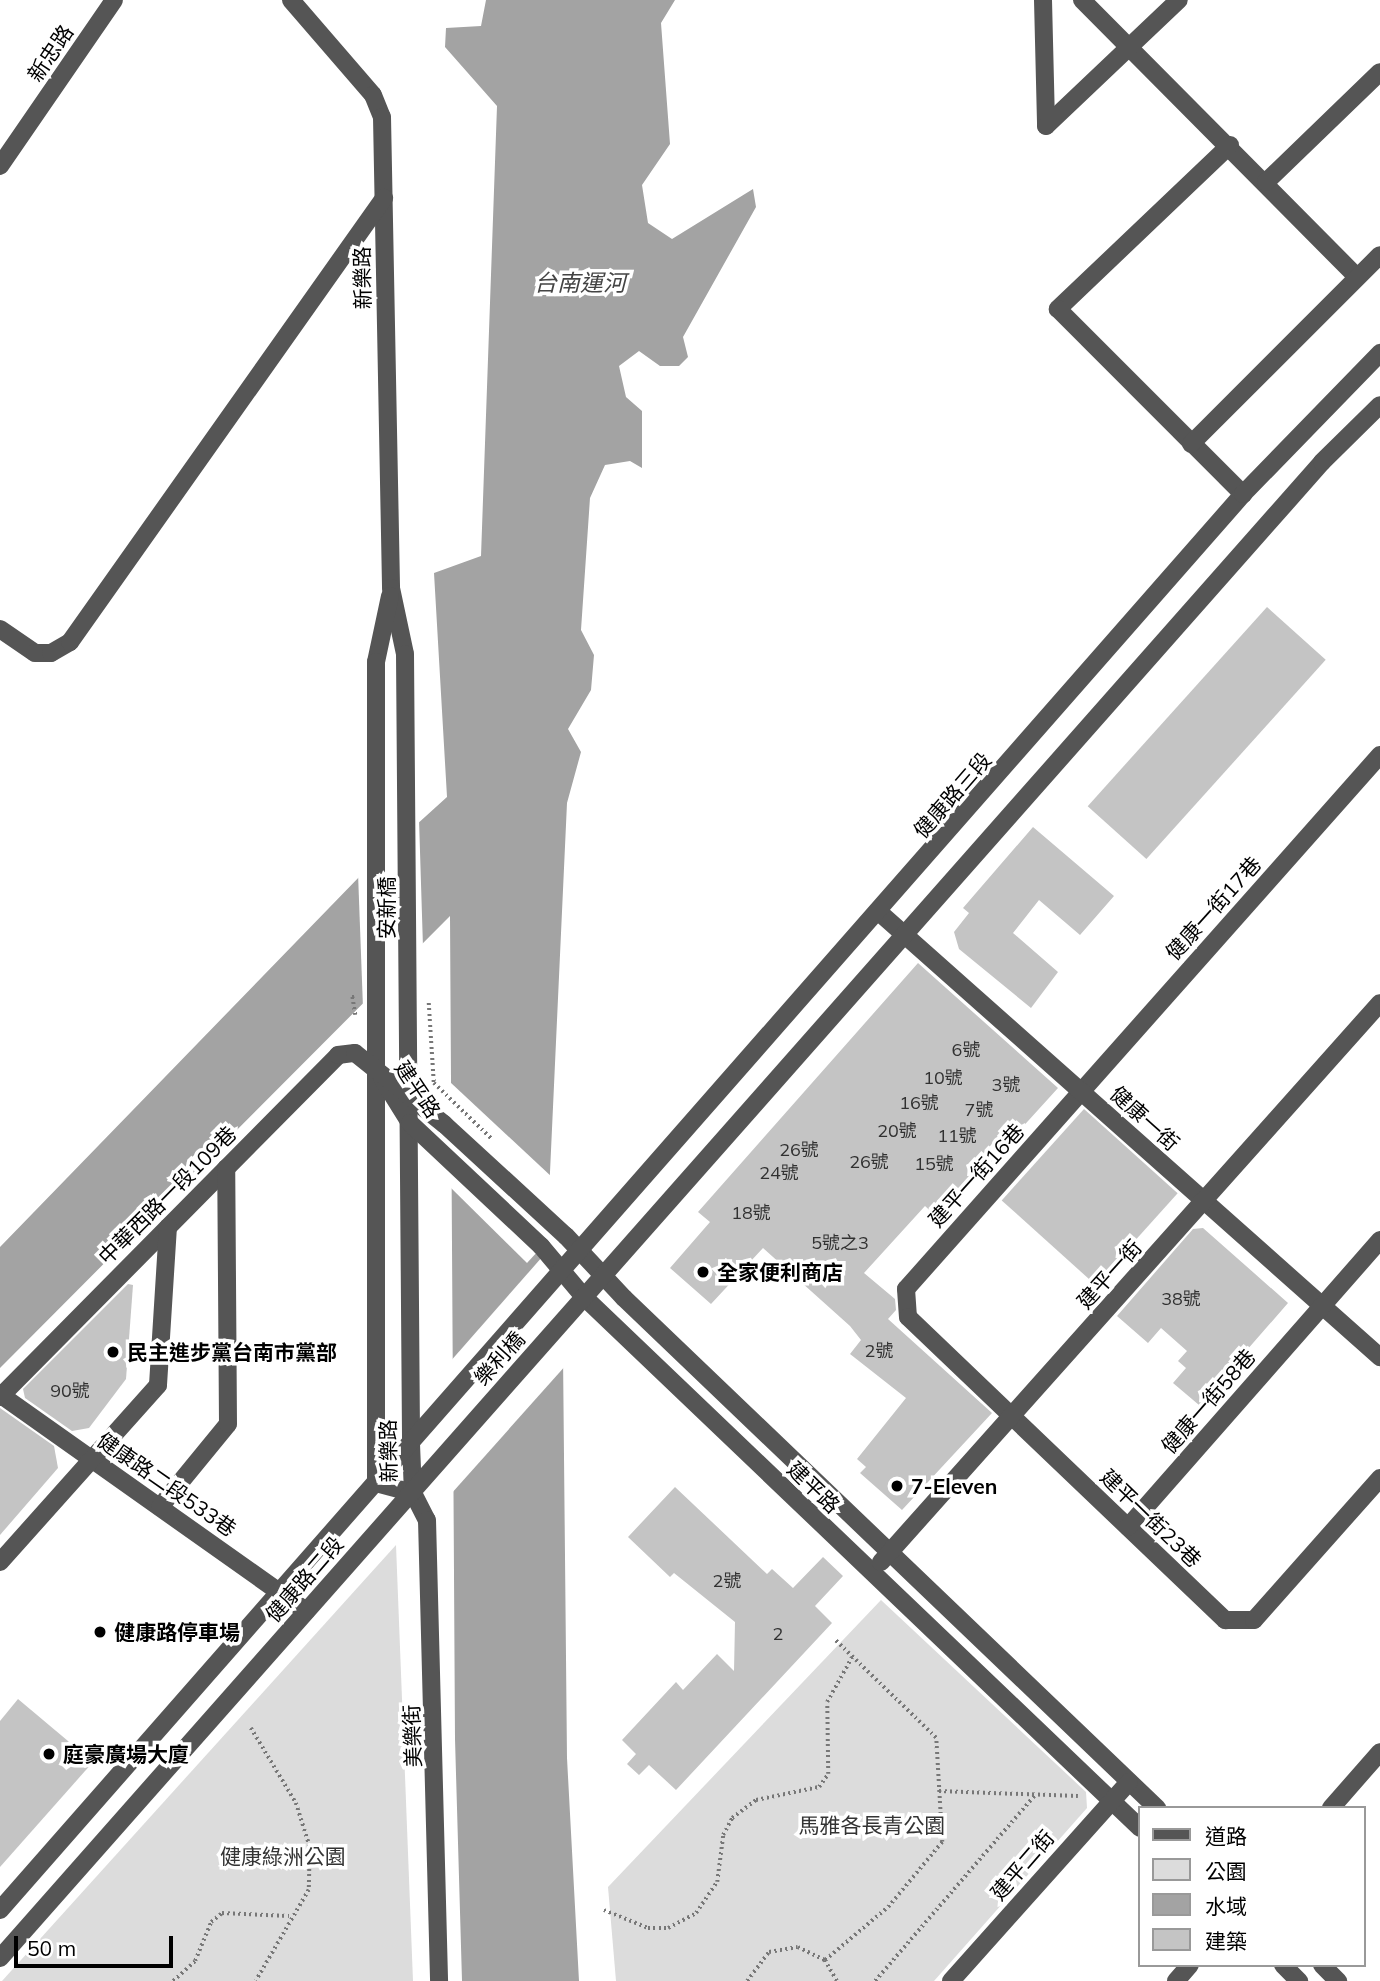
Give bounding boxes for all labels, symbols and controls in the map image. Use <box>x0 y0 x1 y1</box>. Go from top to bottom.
street label: 新忠路 <box>22 20 78 86</box>
street label: 新樂路 <box>349 246 375 310</box>
water label: 台南運河 <box>534 269 626 297</box>
street label: 健康路三段 <box>908 747 996 843</box>
street label: 健康一街17巷 <box>1160 851 1266 965</box>
street label: 安新橋 <box>373 877 399 939</box>
house number: 6號 <box>952 1039 980 1061</box>
street label: 建平路 <box>390 1056 446 1122</box>
house number: 10號 <box>923 1067 963 1089</box>
house number: 3號 <box>992 1074 1020 1096</box>
street label: 健康一街 <box>1105 1081 1185 1155</box>
house number: 16號 <box>899 1092 939 1114</box>
house number: 7號 <box>965 1099 993 1121</box>
street label: 建平一街16巷 <box>923 1118 1029 1232</box>
house number: 20號 <box>877 1120 917 1142</box>
street label: 中華西路一段109巷 <box>93 1121 241 1269</box>
house number: 11號 <box>937 1125 977 1147</box>
house number: 26號 <box>779 1139 819 1161</box>
house number: 26號 <box>849 1151 889 1173</box>
house number: 15號 <box>914 1153 954 1175</box>
house number: 24號 <box>759 1162 799 1184</box>
house number: 18號 <box>731 1202 771 1224</box>
house number: 5號之3 <box>811 1232 869 1254</box>
street label: 建平一街 <box>1072 1234 1146 1314</box>
place label: 全家便利商店 <box>717 1259 843 1285</box>
marker: 全家便利商店 <box>695 1264 711 1280</box>
house number: 38號 <box>1161 1288 1201 1310</box>
street label: 樂利橋 <box>469 1326 529 1390</box>
place label: 民主進步黨台南市黨部 <box>127 1339 337 1365</box>
house number: 2號 <box>865 1340 893 1362</box>
marker: 民主進步黨台南市黨部 <box>105 1344 121 1360</box>
street label: 健康一街58巷 <box>1156 1344 1260 1458</box>
house number: 90號 <box>50 1380 90 1402</box>
street label: 新樂路 <box>375 1419 401 1483</box>
street label: 健康路二段533巷 <box>93 1427 241 1541</box>
street label: 建平路 <box>783 1456 845 1518</box>
street label: 建平一街23巷 <box>1095 1464 1207 1572</box>
place label: 7-Eleven <box>911 1473 997 1499</box>
marker: 7-Eleven <box>889 1478 905 1494</box>
street label: 健康路二段 <box>260 1531 348 1627</box>
house number: 2號 <box>713 1570 741 1592</box>
place label: 健康路停車場 <box>114 1619 240 1645</box>
house number: 2 <box>773 1623 783 1645</box>
marker: 健康路停車場 <box>92 1624 108 1640</box>
street label: 美樂街 <box>398 1704 426 1768</box>
place label: 庭豪廣場大廈 <box>63 1741 189 1767</box>
marker: 庭豪廣場大廈 <box>41 1746 57 1762</box>
legend <box>1138 1806 1366 1967</box>
park label: 馬雅各長青公園 <box>799 1812 945 1838</box>
text: 道路 <box>1205 1823 1247 1849</box>
street label: 建平二街 <box>985 1825 1059 1905</box>
park label: 健康綠洲公園 <box>220 1843 346 1869</box>
text: 公園 <box>1205 1858 1247 1884</box>
text: 水域 <box>1205 1893 1247 1919</box>
scale bar <box>18 1922 177 1966</box>
text: 建築 <box>1205 1928 1247 1954</box>
text: 50 m <box>27 1935 76 1961</box>

